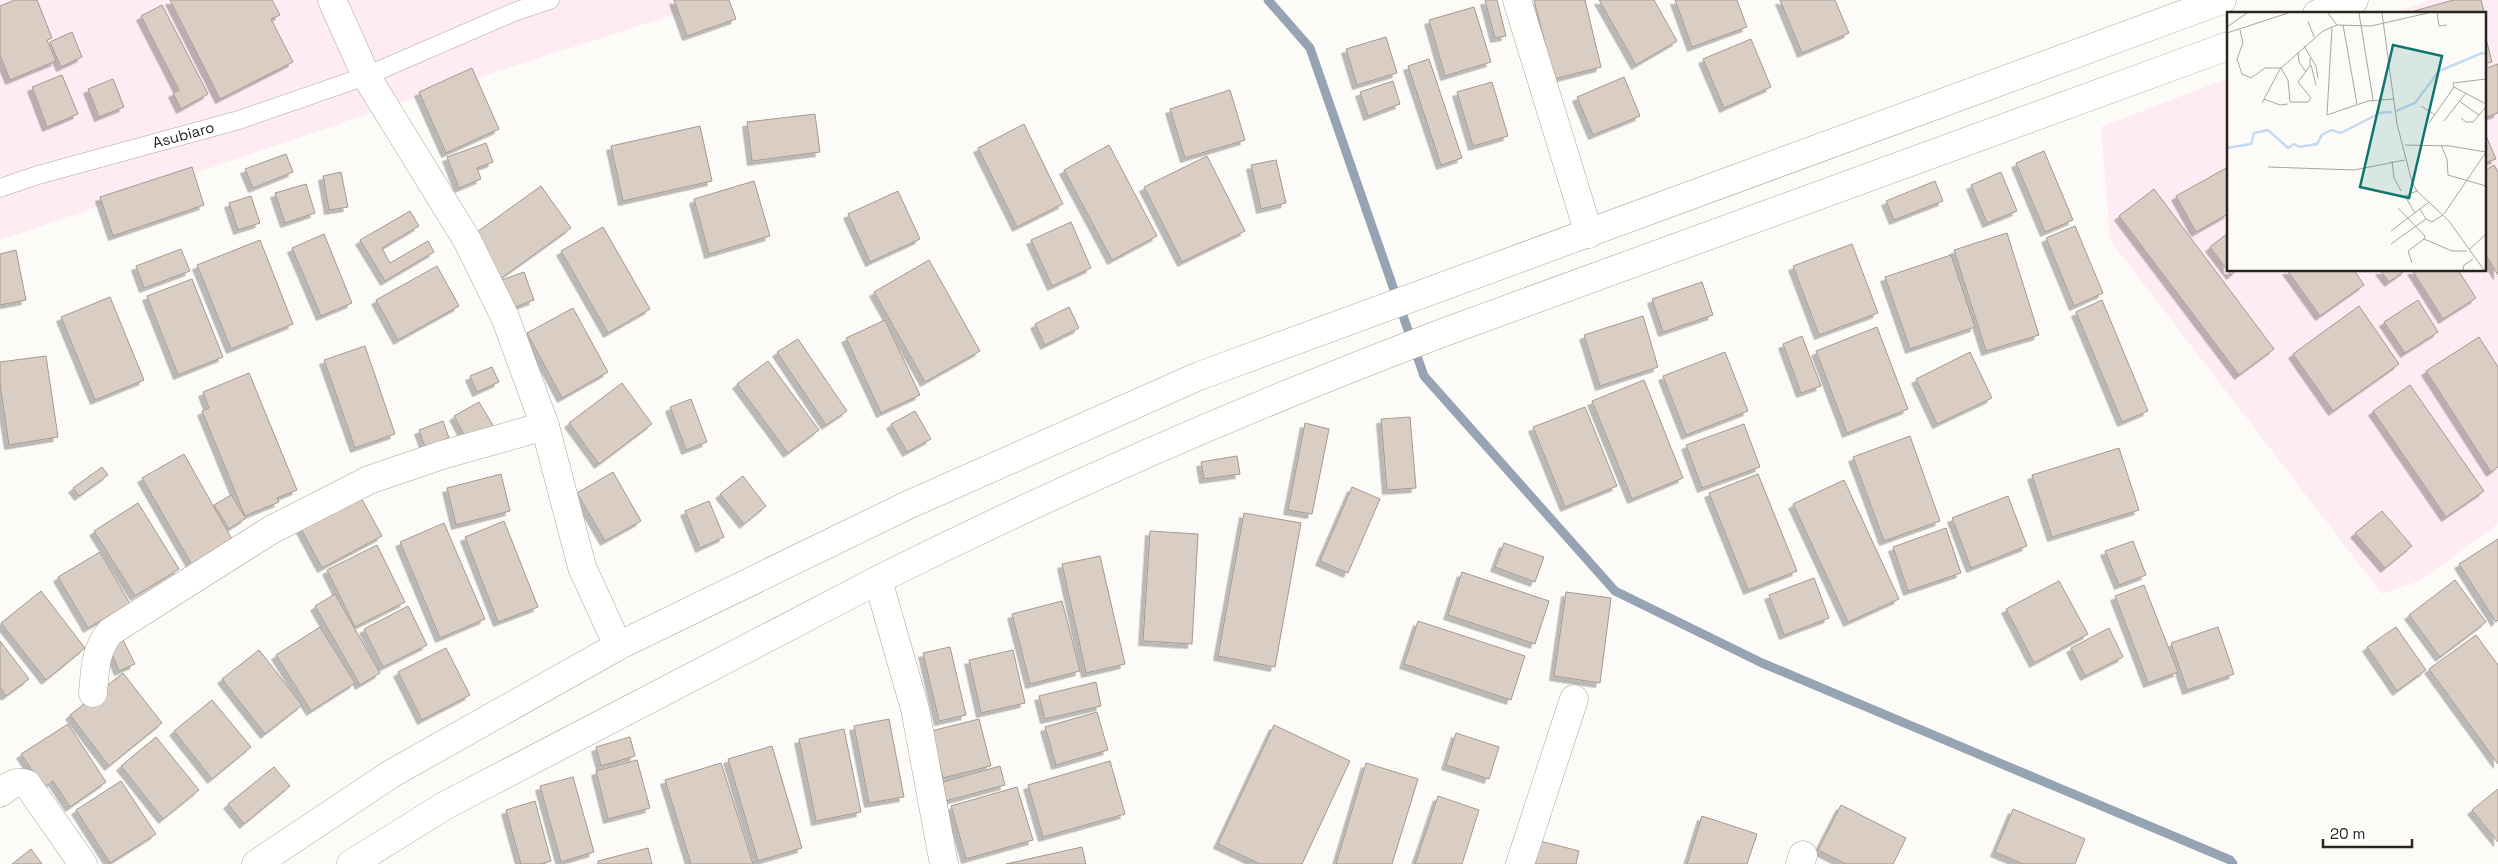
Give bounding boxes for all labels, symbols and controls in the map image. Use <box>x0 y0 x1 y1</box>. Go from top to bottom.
inset map <box>2227 12 2486 271</box>
street label: Asubiaro <box>150 117 216 152</box>
scale bar <box>2323 816 2412 848</box>
text: 20 m <box>2330 824 2365 843</box>

